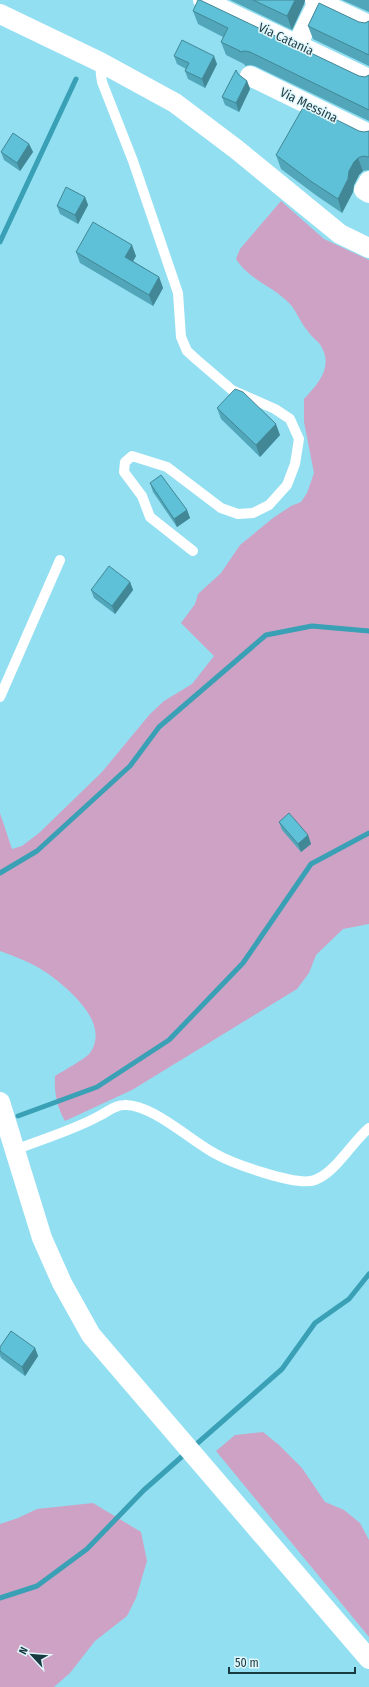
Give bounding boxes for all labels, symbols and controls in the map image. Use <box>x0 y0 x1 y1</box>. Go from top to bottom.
street label: Via Catania <box>256 20 316 58</box>
street label: Via Messina <box>278 85 340 125</box>
north arrow <box>12 1635 52 1675</box>
text: N <box>16 1645 31 1657</box>
scale bar <box>229 1649 355 1675</box>
text: 50 m <box>235 1656 259 1670</box>

